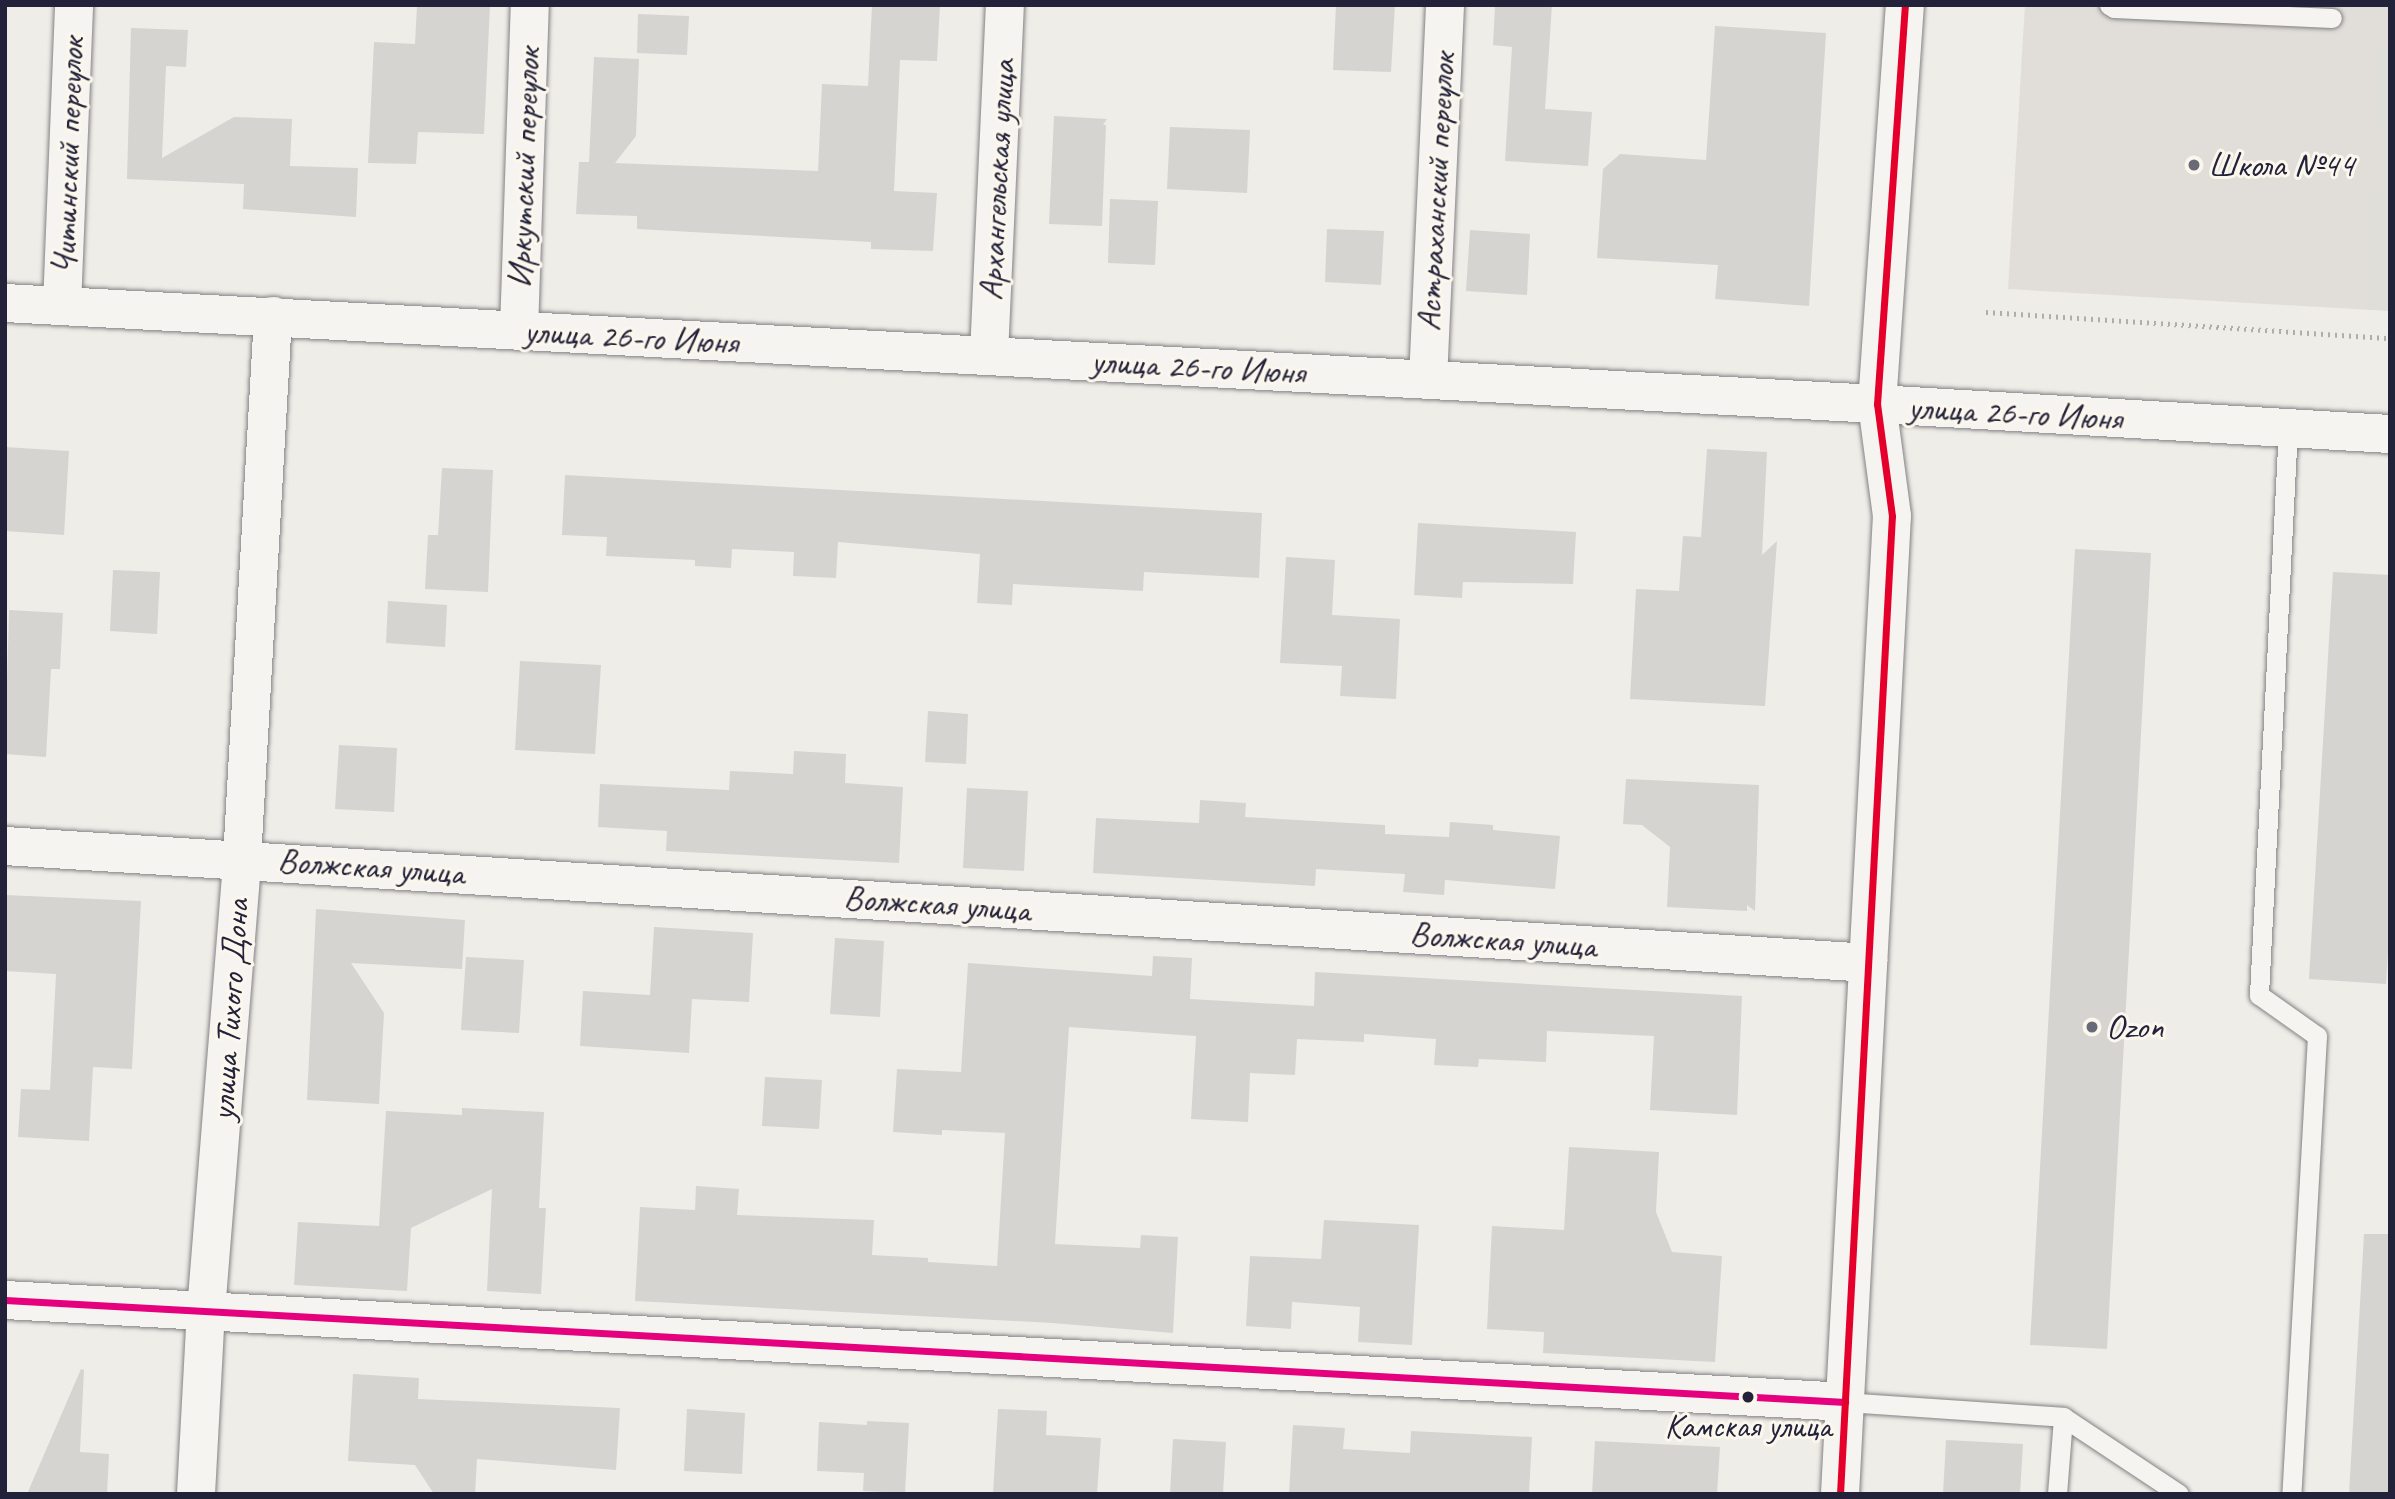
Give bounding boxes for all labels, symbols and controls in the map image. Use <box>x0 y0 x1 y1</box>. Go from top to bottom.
street label: Читинский переулок <box>43 37 93 275</box>
street label: Иркутский переулок <box>499 47 549 289</box>
street label: Астраханский переулок <box>1408 52 1464 332</box>
street label: Архангельская улица <box>970 58 1024 302</box>
place label: Школа №44 <box>2208 144 2354 186</box>
marker: Школа №44 <box>2186 157 2202 173</box>
street label: улица 26-го Июня <box>523 310 739 364</box>
street label: улица 26-го Июня <box>1090 340 1306 394</box>
street label: улица 26-го Июня <box>1907 386 2123 440</box>
street label: Волжская улица <box>276 839 466 895</box>
street label: Волжская улица <box>842 876 1032 932</box>
street label: улица Тихого Дона <box>201 897 259 1123</box>
street label: Волжская улица <box>1408 912 1598 968</box>
place label: Ozon <box>2106 1006 2164 1048</box>
marker: Ozon <box>2084 1019 2100 1035</box>
marker: Камская улица <box>1741 1390 1755 1404</box>
place label: Камская улица <box>1665 1407 1831 1447</box>

